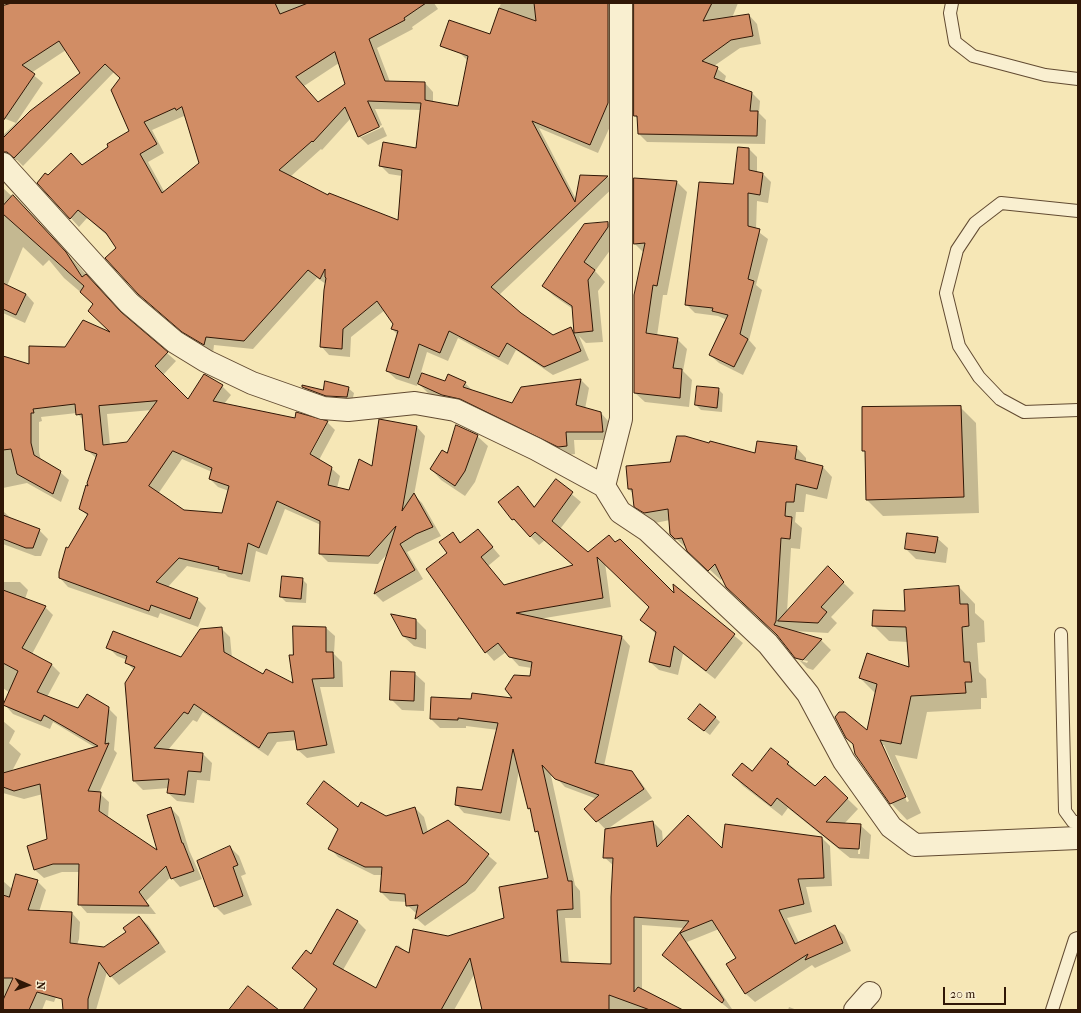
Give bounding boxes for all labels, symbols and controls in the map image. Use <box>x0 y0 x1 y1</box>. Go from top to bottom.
north arrow <box>8 965 48 1005</box>
scale bar <box>945 979 1008 1005</box>
text: N <box>34 981 47 990</box>
text: 20 m <box>950 987 975 1001</box>

